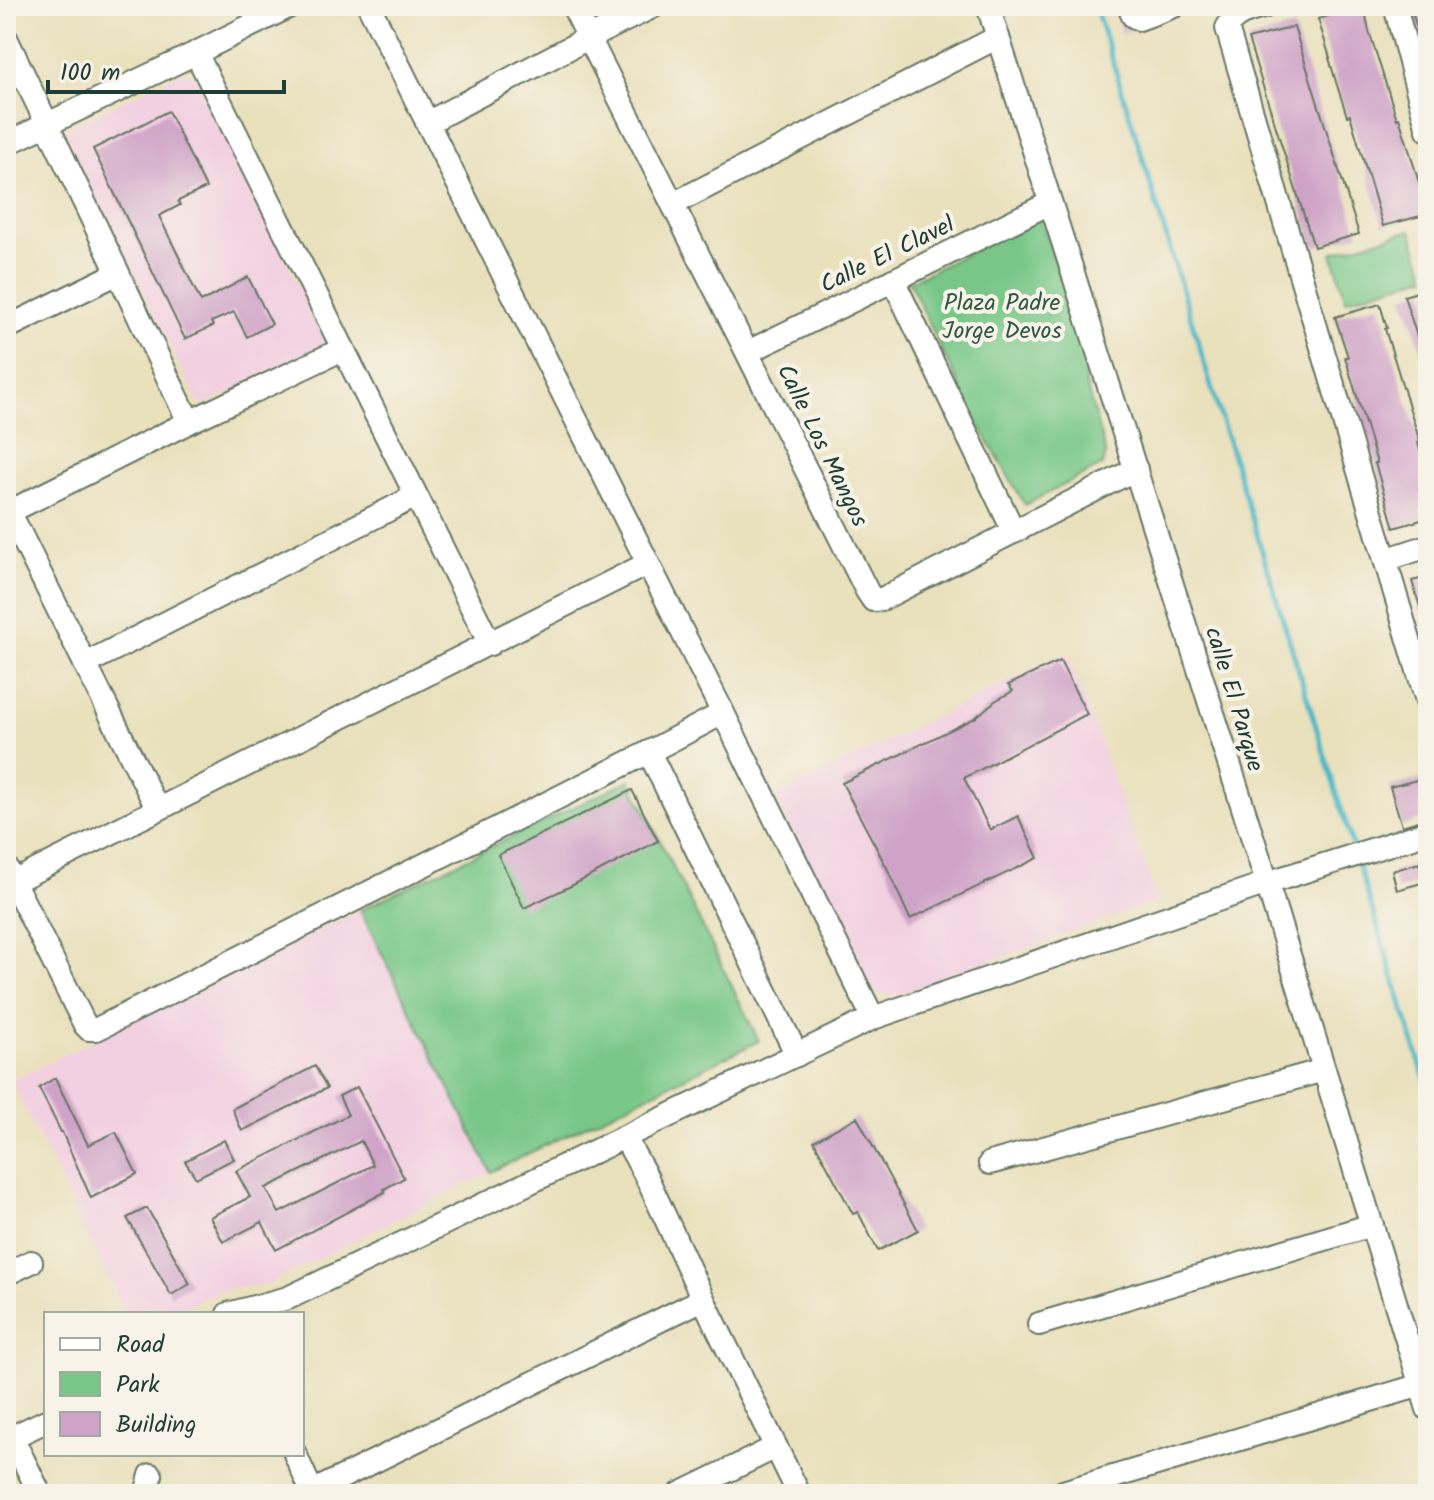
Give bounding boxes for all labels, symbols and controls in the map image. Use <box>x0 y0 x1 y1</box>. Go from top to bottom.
scale bar <box>48 44 284 94</box>
text: 100 m <box>60 54 120 93</box>
street label: Calle El Clavel <box>814 206 962 305</box>
park label: Plaza Padre Jorge Devos <box>942 284 1062 351</box>
street label: Calle Los Mangos <box>765 358 878 534</box>
street label: calle El Parque <box>1193 622 1274 777</box>
legend <box>44 1312 304 1456</box>
text: Road <box>116 1326 165 1365</box>
text: Park <box>116 1366 160 1405</box>
text: Building <box>116 1406 196 1445</box>

